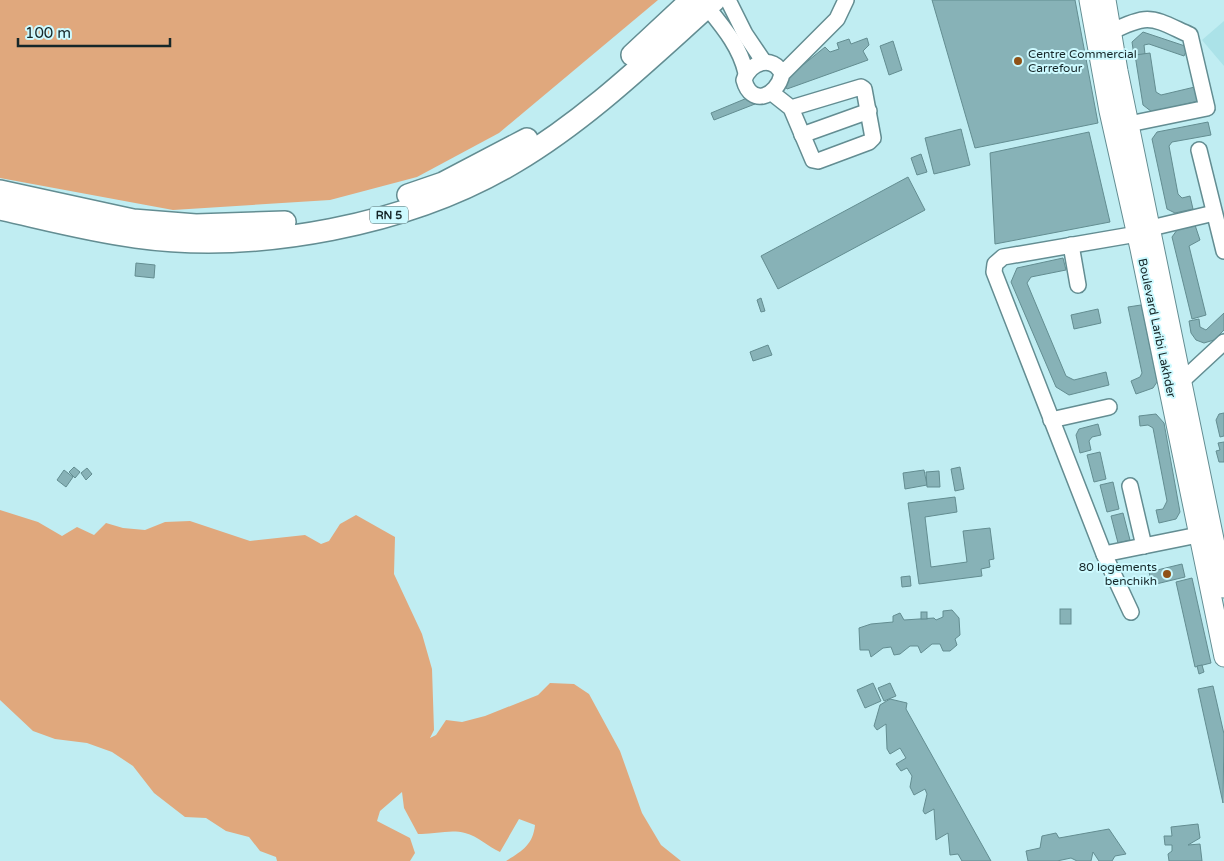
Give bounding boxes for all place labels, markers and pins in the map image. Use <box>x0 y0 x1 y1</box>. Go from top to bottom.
place label: Centre Commercial Carrefour <box>1028 47 1137 75</box>
marker: Centre Commercial Carrefour <box>1012 55 1024 67</box>
place label: 80 logements benchikh <box>1079 560 1157 588</box>
marker: 80 logements benchikh <box>1161 568 1173 580</box>

